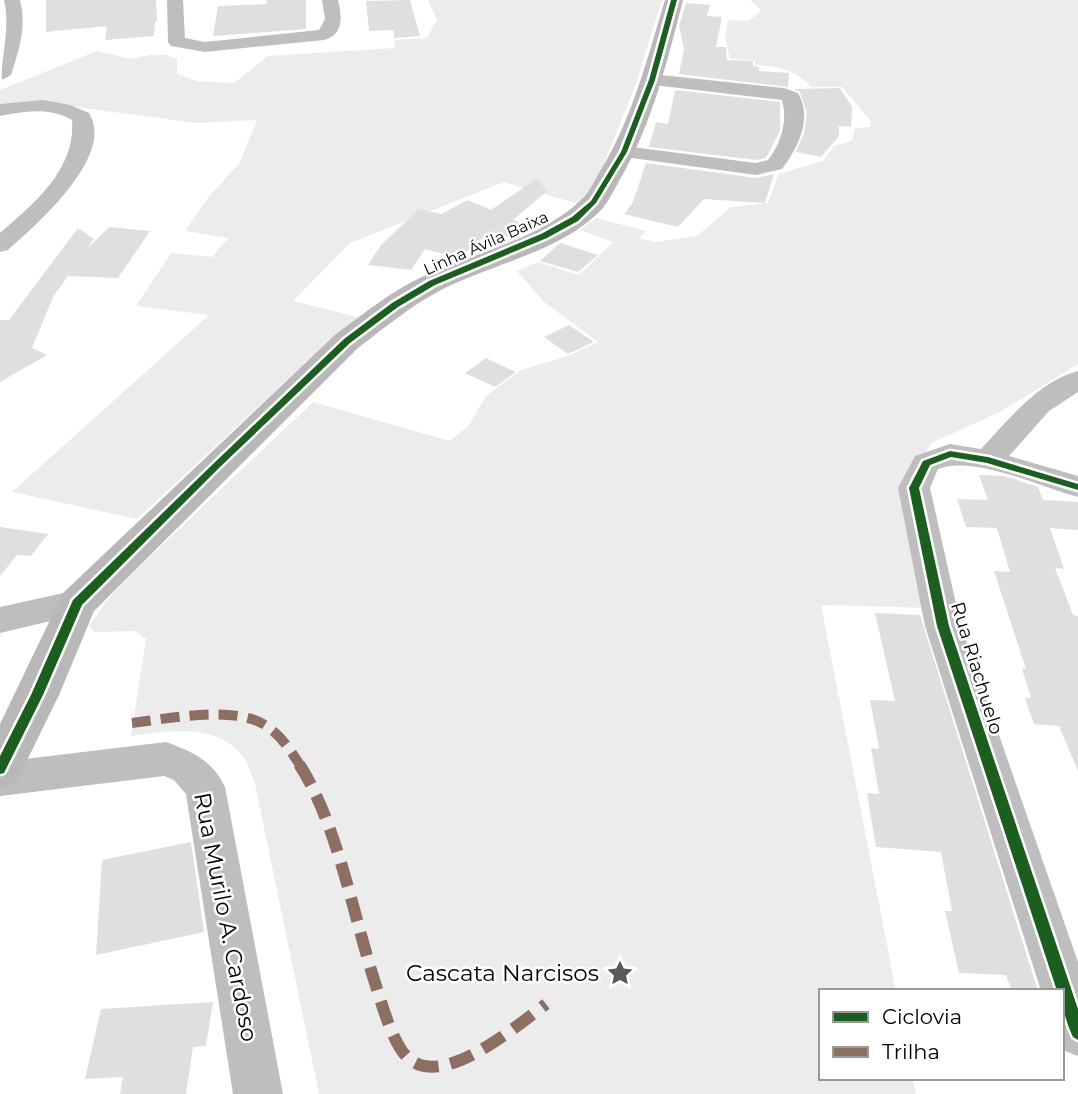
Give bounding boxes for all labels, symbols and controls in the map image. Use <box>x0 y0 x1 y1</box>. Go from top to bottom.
street label: Linha Ávila Baixa <box>421 207 551 279</box>
street label: Rua Riachuelo <box>946 599 1008 737</box>
street label: Rua Murilo A. Cardoso <box>188 790 264 1044</box>
place icon: Cascata Narcisos <box>605 958 635 988</box>
place label: Cascata Narcisos <box>406 959 599 987</box>
legend <box>819 989 1064 1080</box>
text: Ciclovia <box>882 1004 962 1029</box>
text: Trilha <box>882 1039 940 1064</box>

